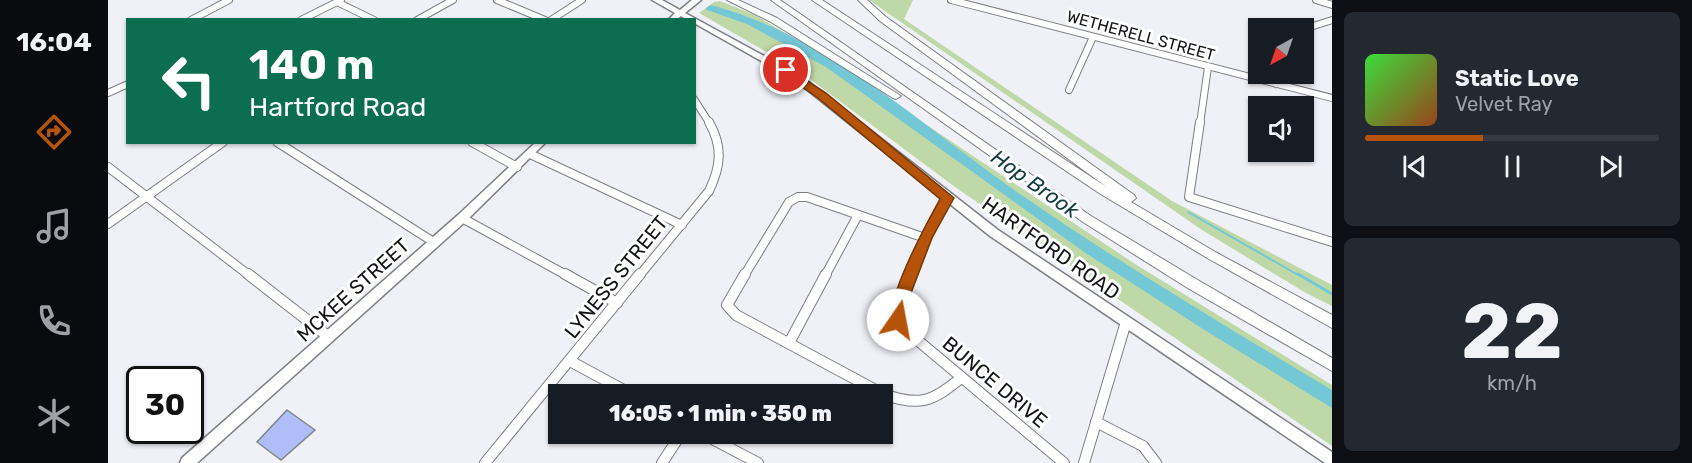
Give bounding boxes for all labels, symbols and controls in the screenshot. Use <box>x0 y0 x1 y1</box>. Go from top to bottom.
street label: WETHERELL STREET <box>1065 7 1217 64</box>
north arrow <box>1248 18 1314 84</box>
map controls <box>1248 18 1314 162</box>
text: 16:04 <box>16 26 92 58</box>
text: 140 m <box>249 40 375 90</box>
icon: left <box>150 42 228 120</box>
pin <box>760 44 811 95</box>
icon: arrive <box>769 53 802 86</box>
text: Static Love <box>1455 65 1579 92</box>
text: Hartford Road <box>249 91 426 123</box>
text: Velvet Ray <box>1455 92 1553 116</box>
button: sound <box>1248 96 1314 162</box>
icon: directions <box>33 111 75 153</box>
water label: Hop Brook <box>987 144 1085 224</box>
icon: previous <box>1398 150 1431 183</box>
icon: pause <box>1496 150 1529 183</box>
icon: next <box>1594 150 1627 183</box>
street label: HARTFORD ROAD <box>978 192 1124 304</box>
icon: music <box>33 205 75 247</box>
street label: LYNESS STREET <box>559 211 673 343</box>
street label: MCKEE STREET <box>292 233 415 347</box>
text: 22 <box>1461 285 1563 378</box>
position arrow <box>866 288 930 352</box>
icon: phone <box>33 300 75 342</box>
street label: BUNCE DRIVE <box>938 331 1052 433</box>
speed limit sign: 30 <box>126 366 204 444</box>
text: km/h <box>1487 371 1537 395</box>
icon: climate <box>33 395 75 437</box>
text: 16:05 · 1 min · 350 m <box>609 400 832 427</box>

